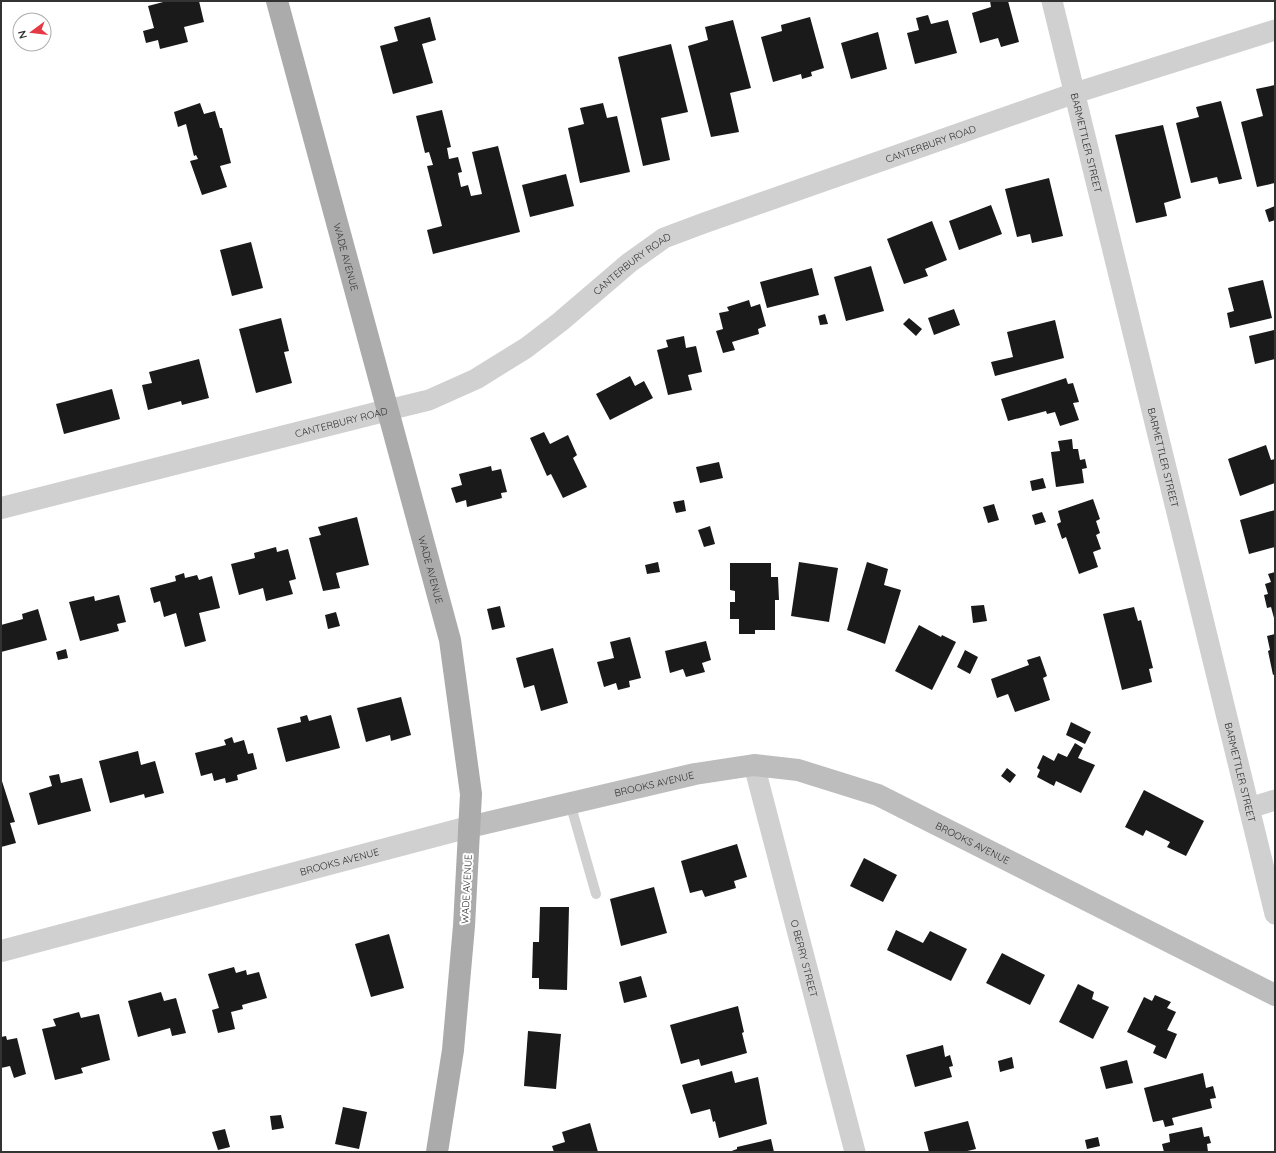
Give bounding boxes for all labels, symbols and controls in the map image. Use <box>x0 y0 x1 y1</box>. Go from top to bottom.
north arrow <box>12 12 52 52</box>
text: N <box>15 29 30 40</box>
street label: BARMETTLER STREET <box>1068 92 1105 194</box>
street label: CANTERBURY ROAD <box>884 122 978 166</box>
street label: WADE AVENUE <box>330 222 361 293</box>
street label: CANTERBURY ROAD <box>590 230 673 298</box>
street label: CANTERBURY ROAD <box>294 404 389 440</box>
street label: BARMETTLER STREET <box>1145 406 1181 509</box>
street label: WADE AVENUE <box>415 534 446 605</box>
street label: BARMETTLER STREET <box>1221 721 1258 824</box>
street label: BROOKS AVENUE <box>613 768 696 800</box>
street label: BROOKS AVENUE <box>933 819 1012 867</box>
street label: BROOKS AVENUE <box>298 845 381 879</box>
street label: WADE AVENUE <box>458 854 475 924</box>
street label: O BERRY STREET <box>788 918 820 999</box>

